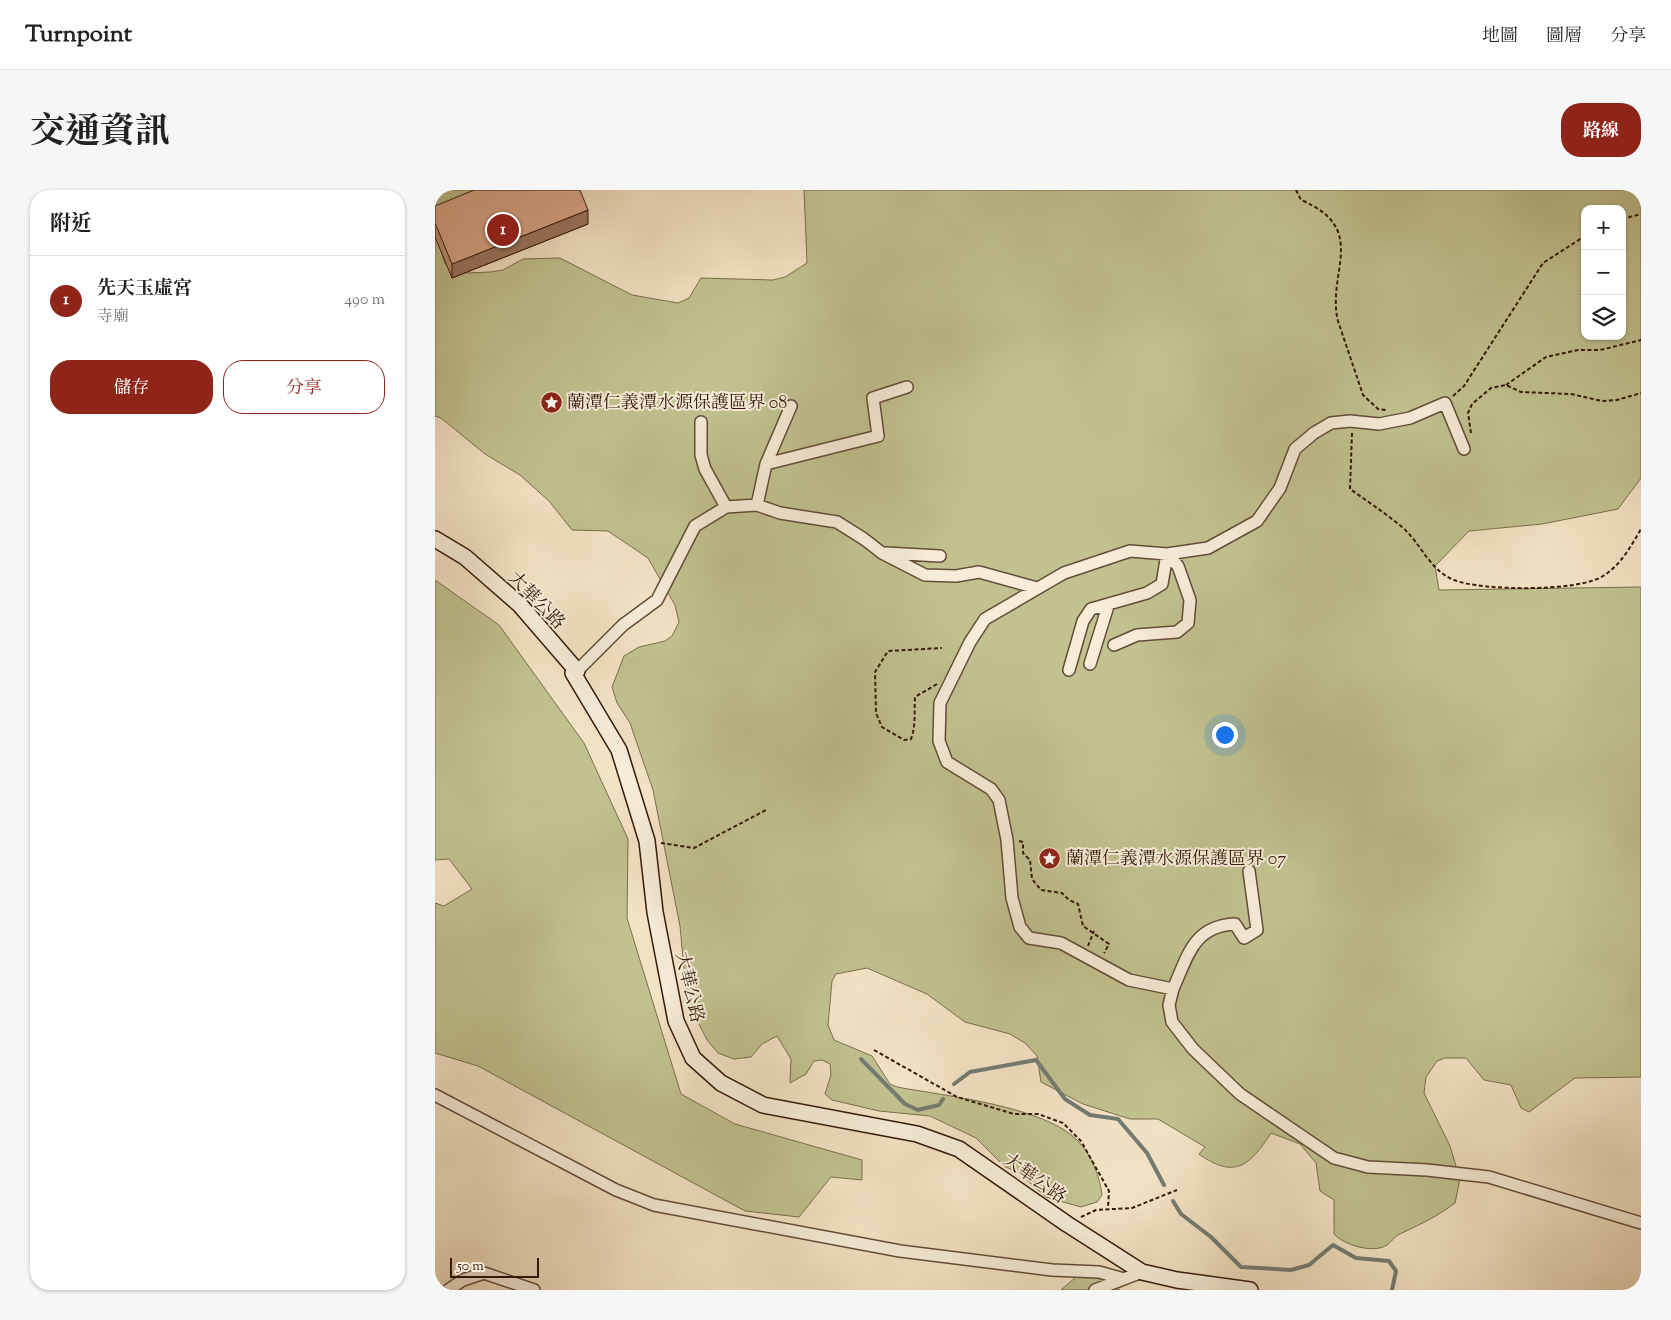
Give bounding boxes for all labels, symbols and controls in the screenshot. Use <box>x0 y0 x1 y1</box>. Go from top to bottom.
text: Turnpoint <box>25 18 132 52</box>
text: 地圖 <box>1482 24 1518 50</box>
text: 圖層 <box>1546 24 1582 50</box>
text: 分享 <box>1610 24 1646 50</box>
button: 路線 <box>1561 103 1641 157</box>
text: 交通資訊 <box>30 108 170 159</box>
map controls <box>1581 205 1626 340</box>
button: + <box>1581 205 1626 250</box>
text: 附近 <box>50 210 92 240</box>
pin: 1 <box>487 211 519 249</box>
button: − <box>1581 250 1626 295</box>
text: 先天玉虛宮 <box>97 276 192 303</box>
text: 1 <box>63 289 69 312</box>
text: 490 m <box>344 289 385 312</box>
button: layers <box>1581 295 1626 340</box>
text: 寺廟 <box>97 306 129 329</box>
button: 儲存 <box>50 360 213 414</box>
button: 分享 <box>223 360 385 414</box>
place icon: 蘭潭仁義潭水源保護區界 08 <box>539 390 563 414</box>
place label: 蘭潭仁義潭水源保護區界 08 <box>567 391 787 417</box>
street label: 大華公路 <box>501 566 570 636</box>
your location <box>1212 722 1238 748</box>
place icon: 蘭潭仁義潭水源保護區界 07 <box>1038 846 1062 870</box>
place label: 蘭潭仁義潭水源保護區界 07 <box>1066 847 1286 873</box>
street label: 大華公路 <box>667 949 709 1025</box>
street label: 大華公路 <box>997 1148 1071 1211</box>
scale bar <box>450 1255 539 1278</box>
text: 50 m <box>457 1257 484 1277</box>

